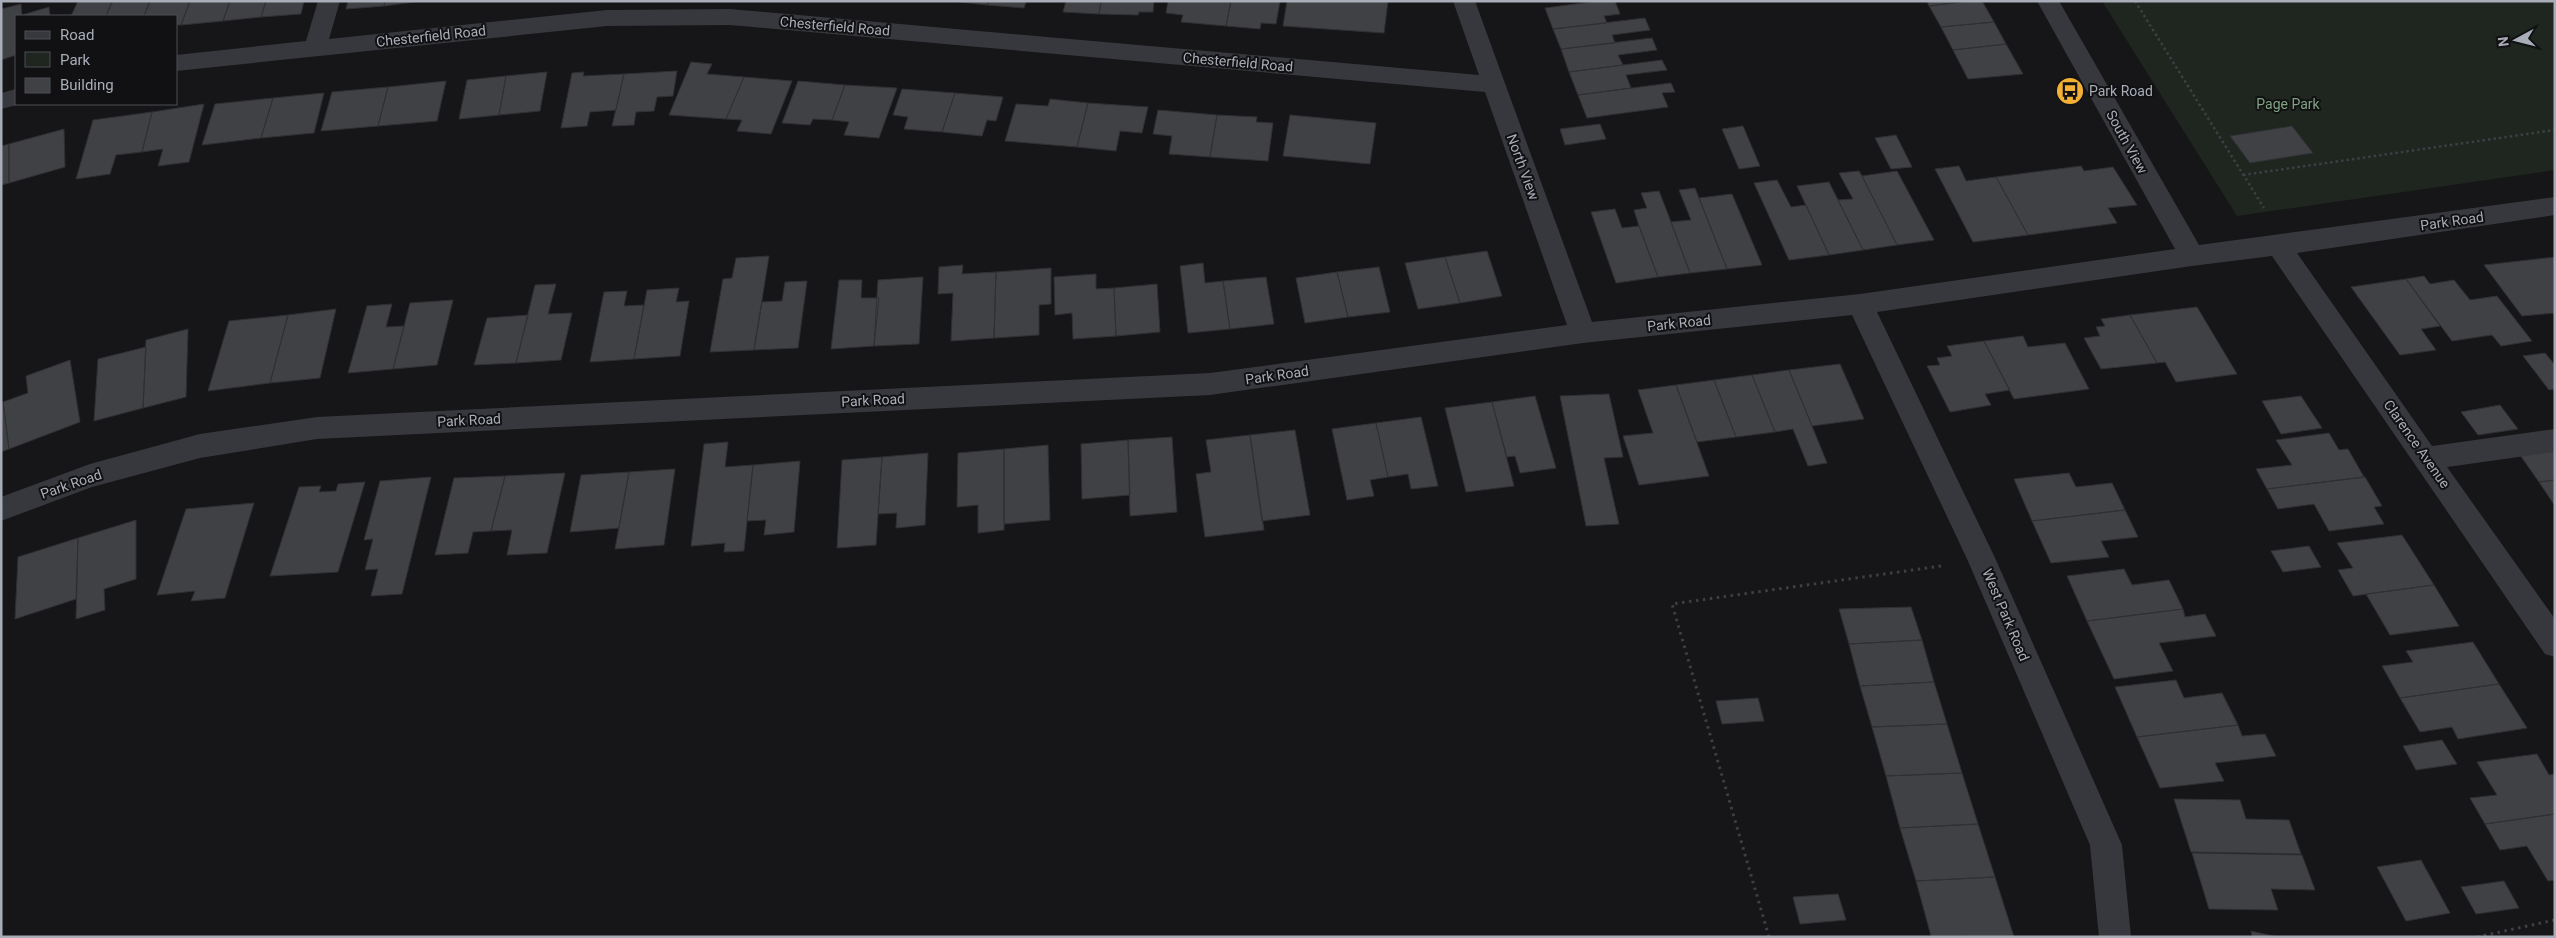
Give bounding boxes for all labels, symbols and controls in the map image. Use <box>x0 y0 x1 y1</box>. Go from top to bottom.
street label: Chesterfield Road <box>779 13 891 39</box>
legend <box>15 15 178 105</box>
north arrow <box>2491 15 2541 65</box>
street label: Chesterfield Road <box>375 22 487 50</box>
text: Road <box>60 26 94 44</box>
text: N <box>2495 36 2512 47</box>
street label: Chesterfield Road <box>1182 49 1294 75</box>
text: Park <box>60 51 91 69</box>
text: Building <box>60 76 114 94</box>
bus stop icon: Park Road <box>2055 76 2085 106</box>
place label: Park Road <box>2089 83 2153 99</box>
park label: Page Park <box>2256 96 2321 112</box>
street label: South View <box>2103 107 2151 177</box>
street label: North View <box>1504 132 1542 203</box>
street label: Park Road <box>2419 209 2485 233</box>
street label: Park Road <box>1646 312 1712 334</box>
street label: Park Road <box>1244 363 1310 387</box>
street label: Park Road <box>841 390 905 410</box>
street label: Clarence Avenue <box>2381 397 2453 491</box>
street label: Park Road <box>437 410 501 430</box>
street label: Park Road <box>38 466 104 502</box>
street label: West Park Road <box>1979 566 2033 664</box>

